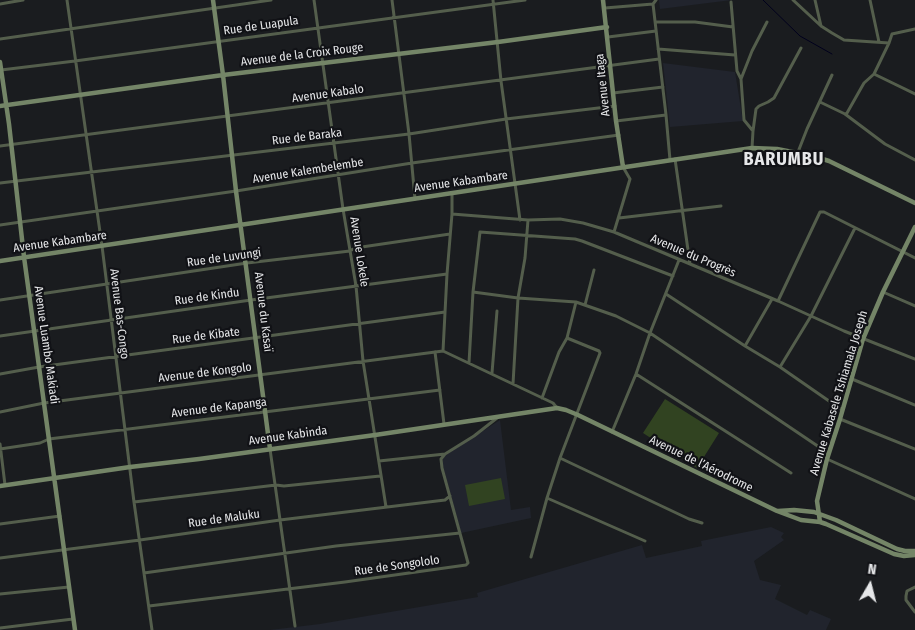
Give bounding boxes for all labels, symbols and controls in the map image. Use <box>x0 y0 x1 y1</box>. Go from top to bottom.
street label: Rue de Luapula <box>223 14 299 38</box>
street label: Avenue de la Croix Rouge <box>240 40 364 70</box>
street label: Avenue Itaga <box>593 53 613 117</box>
street label: Avenue Kabalo <box>291 82 365 106</box>
street label: Rue de Baraka <box>271 126 343 148</box>
district label: BARUMBU <box>743 149 825 171</box>
street label: Avenue Kalembelembe <box>252 155 364 187</box>
street label: Avenue Kabambare <box>413 168 509 196</box>
street label: Avenue Lokele <box>346 216 372 288</box>
street label: Avenue Kabambare <box>12 228 108 256</box>
street label: Avenue du Progrès <box>648 232 738 280</box>
street label: Rue de Luvungi <box>186 246 262 270</box>
street label: Avenue Bas-Congo <box>106 268 132 360</box>
street label: Avenue du Kasaï <box>251 271 275 353</box>
street label: Avenue Luambo Makiadi <box>31 285 61 405</box>
street label: Rue de Kindu <box>174 285 240 309</box>
street label: Avenue Kabasele Tshiamala Joseph <box>807 309 871 477</box>
street label: Rue de Kibate <box>171 325 241 347</box>
street label: Avenue de Kongolo <box>157 360 253 386</box>
street label: Avenue de Kapanga <box>170 395 268 421</box>
street label: Avenue Kabinda <box>248 423 328 449</box>
street label: Avenue de l’Aérodrome <box>647 433 755 495</box>
street label: Rue de Maluku <box>187 507 261 531</box>
street label: Rue de Songololo <box>353 553 441 579</box>
north arrow <box>845 560 895 610</box>
text: N <box>867 561 877 579</box>

